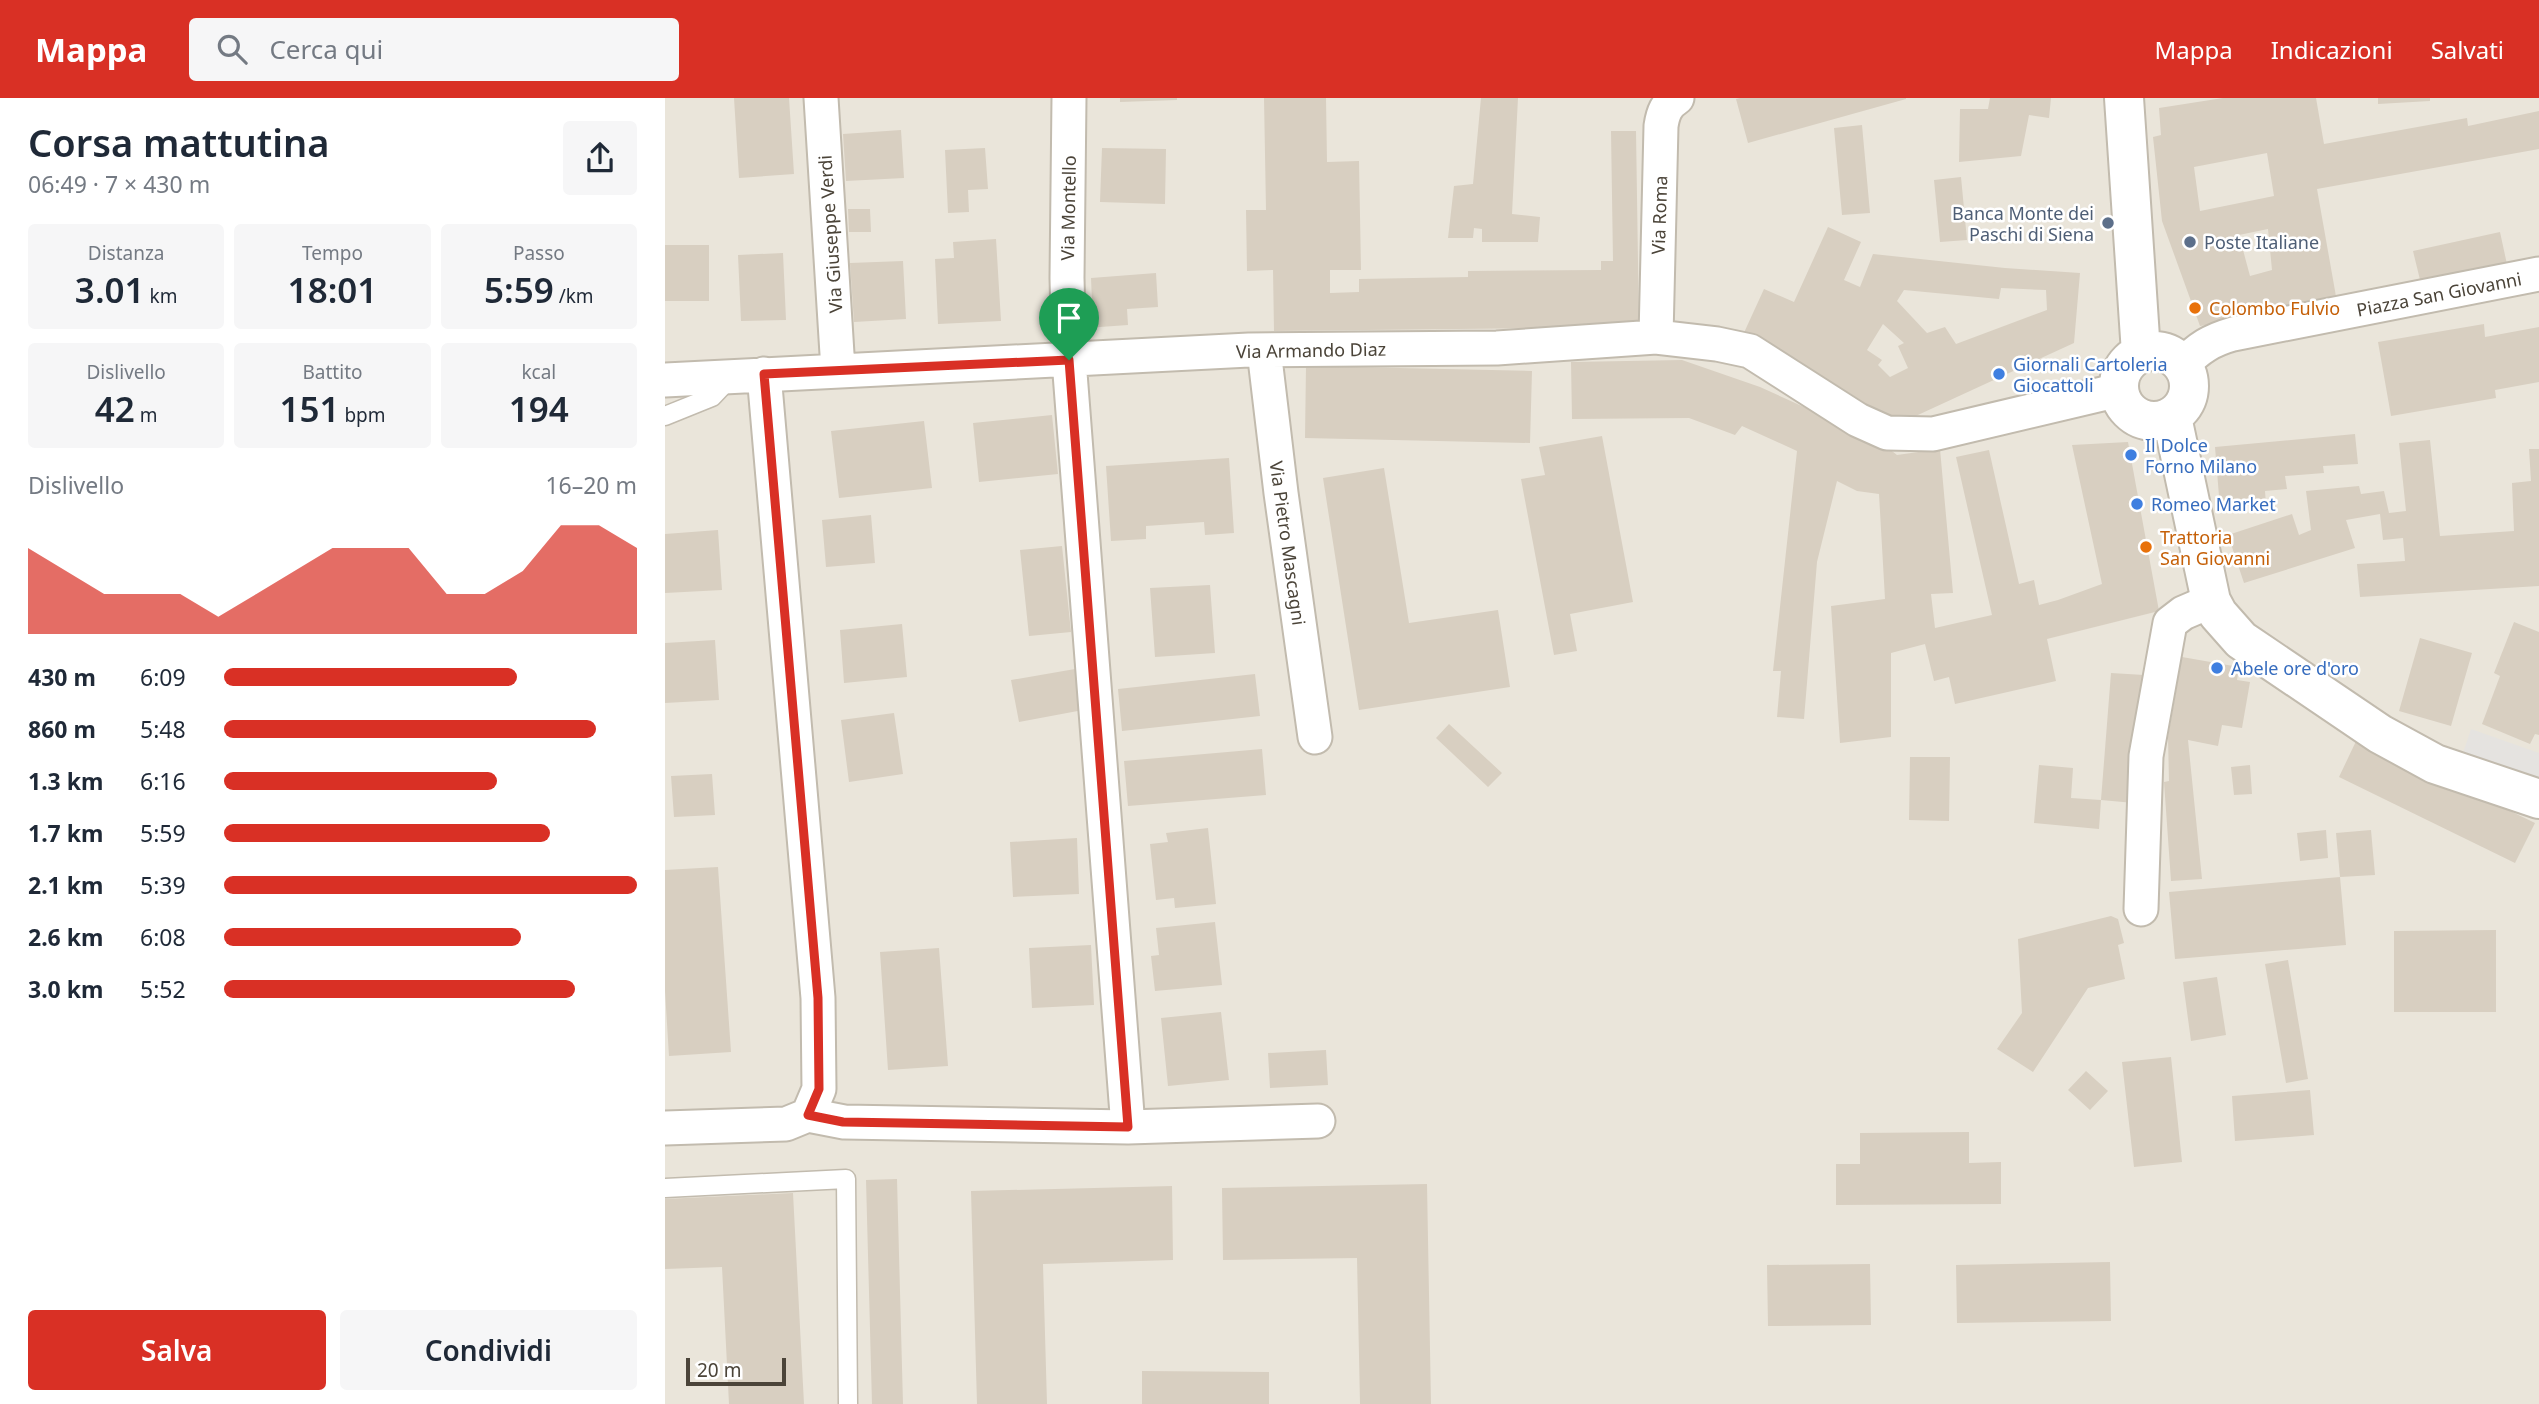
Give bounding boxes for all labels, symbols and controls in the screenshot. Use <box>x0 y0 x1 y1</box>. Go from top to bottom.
search box <box>189 18 679 81</box>
text: Mappa <box>35 27 147 72</box>
icon: search <box>213 30 251 68</box>
text: Cerca qui <box>269 31 383 67</box>
text: Mappa <box>2155 33 2233 66</box>
text: Indicazioni <box>2271 33 2393 66</box>
text: Salvati <box>2431 33 2504 66</box>
text: Corsa mattutina <box>28 116 330 168</box>
button: share <box>563 121 637 195</box>
street label: Via Giuseppe Verdi <box>813 154 847 314</box>
street label: Via Montello <box>1055 155 1081 261</box>
text: 06:49 · 7 × 430 m <box>28 168 210 200</box>
street label: Via Roma <box>1646 175 1672 255</box>
place label: Banca Monte dei Paschi di Siena <box>1952 201 2094 246</box>
marker: Banca Monte dei Paschi di Siena <box>2100 215 2116 231</box>
place label: Poste Italiane <box>2204 230 2319 254</box>
marker: Poste Italiane <box>2182 234 2198 250</box>
text: Distanza <box>88 240 165 266</box>
text: Tempo <box>302 240 363 266</box>
text: Passo <box>513 240 565 266</box>
text: 3.01 <box>75 266 145 313</box>
text: 18:01 <box>288 266 377 313</box>
text: 5:59 <box>484 266 554 313</box>
street label: Piazza San Giovanni <box>2354 266 2524 322</box>
text: km <box>145 283 177 309</box>
text: /km <box>554 283 594 309</box>
pin <box>1039 288 1099 360</box>
place label: Colombo Fulvio <box>2209 296 2340 320</box>
icon: arrive <box>1050 299 1088 337</box>
marker: Colombo Fulvio <box>2187 300 2203 316</box>
street label: Via Armando Diaz <box>1236 337 1386 363</box>
place label: Giornali Cartoleria Giocattoli <box>2013 352 2168 397</box>
text: Dislivello <box>86 359 166 385</box>
text: Battito <box>303 359 362 385</box>
text: kcal <box>521 359 556 385</box>
marker: Giornali Cartoleria Giocattoli <box>1991 366 2007 382</box>
text: 42 <box>95 385 135 432</box>
text: 151 <box>279 385 339 432</box>
text: 194 <box>509 385 569 432</box>
text: m <box>135 402 158 428</box>
text: bpm <box>339 402 386 428</box>
place label: Il Dolce Forno Milano <box>2145 433 2257 478</box>
marker: Il Dolce Forno Milano <box>2123 447 2139 463</box>
street label: Via Pietro Mascagni <box>1265 459 1311 627</box>
text: Dislivello <box>28 469 124 501</box>
text: 16–20 m <box>545 469 637 501</box>
place label: Romeo Market <box>2151 492 2276 516</box>
marker: Romeo Market <box>2129 496 2145 512</box>
place label: Trattoria San Giovanni <box>2160 525 2270 570</box>
marker: Trattoria San Giovanni <box>2138 539 2154 555</box>
place label: Abele ore d'oro <box>2231 656 2359 680</box>
marker: Abele ore d'oro <box>2209 660 2225 676</box>
text: 430 m <box>28 661 96 693</box>
text: 6:09 <box>140 661 186 693</box>
text: 860 m <box>28 713 96 745</box>
text: 5:48 <box>140 713 186 745</box>
text: 1.3 km <box>28 765 103 797</box>
text: 6:16 <box>140 765 186 797</box>
text: 1.7 km <box>28 817 103 849</box>
text: 5:59 <box>140 817 186 849</box>
text: 2.1 km <box>28 869 103 901</box>
text: 5:39 <box>140 869 186 901</box>
text: 2.6 km <box>28 921 103 953</box>
text: 6:08 <box>140 921 186 953</box>
text: 3.0 km <box>28 973 103 1005</box>
text: 5:52 <box>140 973 186 1005</box>
button: Salva <box>28 1310 326 1390</box>
button: Condividi <box>340 1310 637 1390</box>
scale bar <box>686 1355 786 1387</box>
text: 20 m <box>697 1357 741 1383</box>

